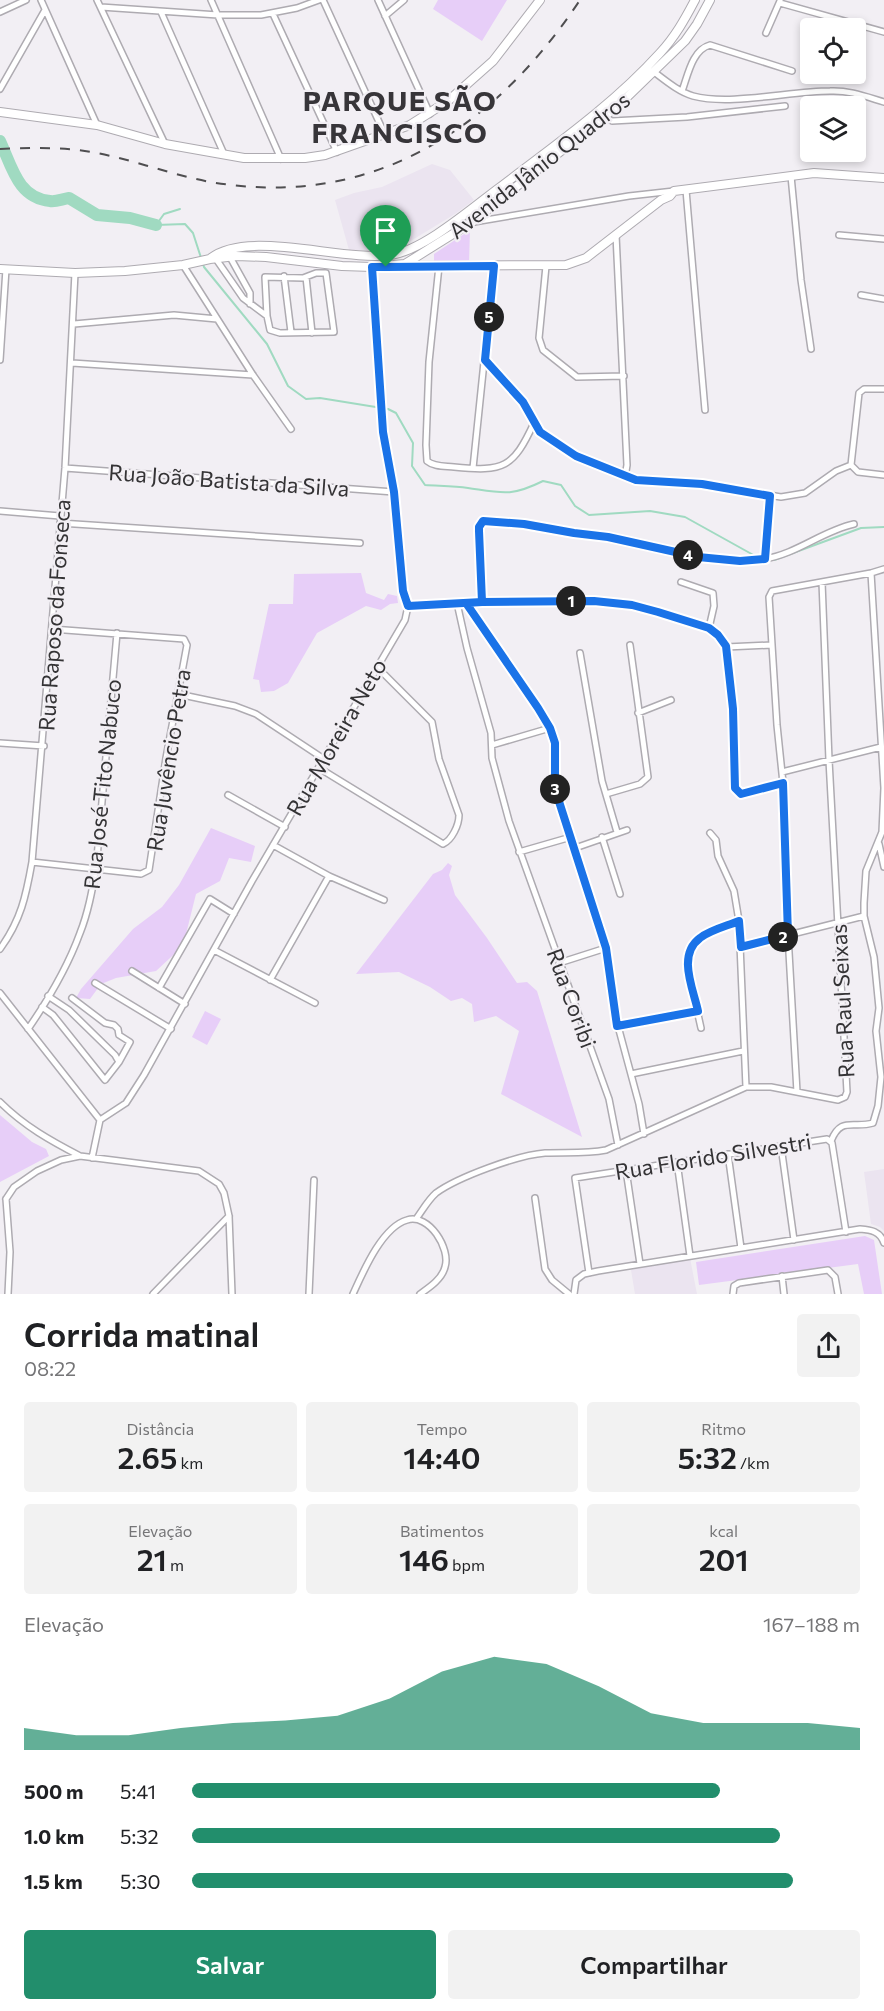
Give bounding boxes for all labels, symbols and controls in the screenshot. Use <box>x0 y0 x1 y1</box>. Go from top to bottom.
map controls <box>800 18 866 162</box>
button: locate <box>800 18 866 84</box>
district label: PARQUE SÃO FRANCISCO <box>303 83 497 149</box>
street label: Avenida Jânio Quadros <box>443 86 635 244</box>
button: layers <box>800 96 866 162</box>
pin <box>360 205 411 267</box>
icon: arrive <box>369 214 402 247</box>
pin: 5 <box>474 302 504 332</box>
text: 5 <box>484 307 494 326</box>
street label: Rua João Batista da Silva <box>108 458 350 502</box>
street label: Rua Raposo da Fonseca <box>32 498 76 732</box>
pin: 4 <box>673 540 703 570</box>
text: 4 <box>683 545 693 564</box>
pin: 1 <box>556 586 586 616</box>
text: 1 <box>567 591 575 610</box>
street label: Rua Moreira Neto <box>280 654 392 820</box>
street label: Rua Juvêncio Petra <box>140 667 196 853</box>
street label: Rua José Tito Nabuco <box>78 678 126 890</box>
pin: 3 <box>540 774 570 804</box>
text: 3 <box>550 779 560 798</box>
pin: 2 <box>768 922 798 952</box>
street label: Rua Raul Seixas <box>824 923 860 1079</box>
text: 2 <box>778 927 788 946</box>
street label: Rua Coribi <box>542 945 602 1051</box>
street label: Rua Florido Silvestri <box>613 1127 813 1185</box>
text: Corrida matinal <box>24 1313 259 1354</box>
button: share <box>797 1314 860 1377</box>
text: 08:22 <box>24 1356 76 1380</box>
text: Distância <box>127 1419 194 1438</box>
text: Tempo <box>417 1419 467 1438</box>
text: Ritmo <box>701 1419 746 1438</box>
text: 2.65 <box>118 1438 177 1475</box>
text: 14:40 <box>403 1438 481 1475</box>
text: 5:32 <box>678 1438 737 1475</box>
text: km <box>177 1453 203 1472</box>
text: /km <box>737 1453 770 1472</box>
text: Elevação <box>128 1521 192 1540</box>
text: Batimentos <box>400 1521 484 1540</box>
text: kcal <box>709 1521 738 1540</box>
text: 21 <box>137 1540 167 1577</box>
text: 146 <box>399 1540 449 1577</box>
text: 201 <box>699 1540 749 1577</box>
text: m <box>167 1555 184 1574</box>
text: bpm <box>449 1555 485 1574</box>
text: Elevação <box>24 1612 104 1636</box>
text: 167–188 m <box>763 1612 860 1636</box>
text: 500 m <box>24 1779 84 1803</box>
text: 5:41 <box>120 1779 156 1803</box>
text: 1.0 km <box>24 1824 84 1848</box>
text: 5:32 <box>120 1824 159 1848</box>
text: 1.5 km <box>24 1869 83 1893</box>
text: 5:30 <box>120 1869 161 1893</box>
button: Salvar <box>24 1930 436 1999</box>
button: Compartilhar <box>448 1930 860 1999</box>

